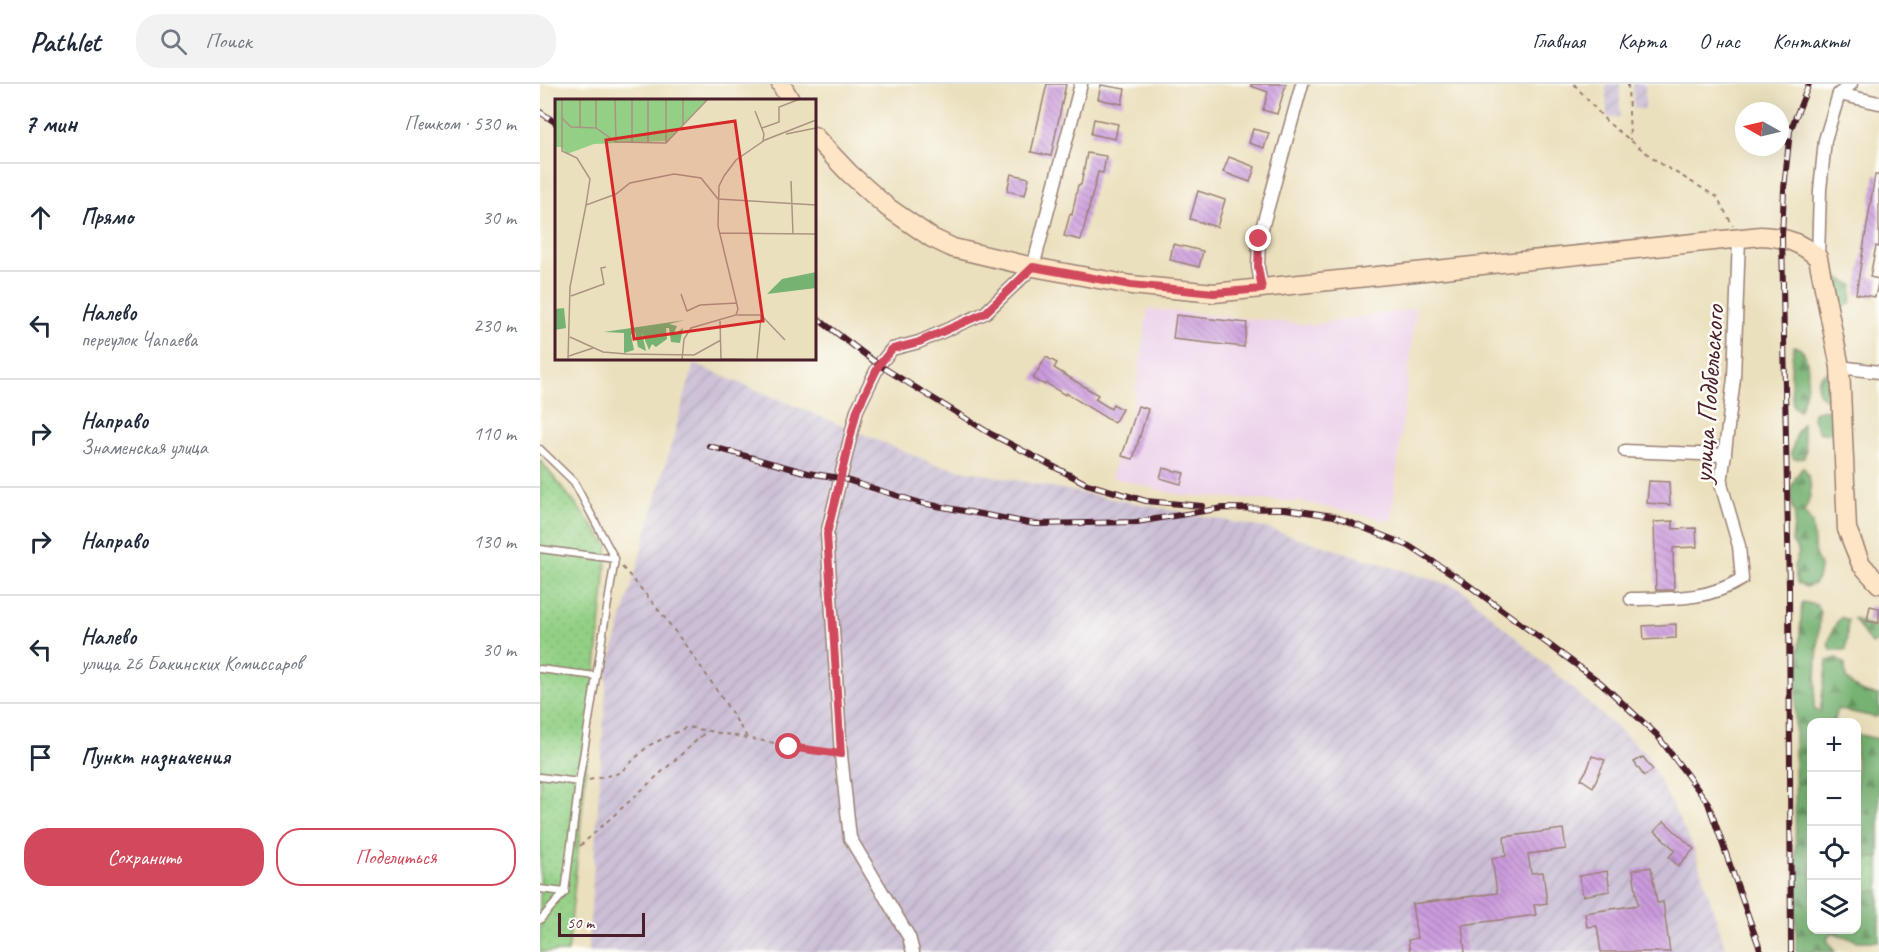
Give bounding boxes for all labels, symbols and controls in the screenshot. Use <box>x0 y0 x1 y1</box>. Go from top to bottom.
search box <box>136 14 556 68</box>
text: Pathlet <box>30 24 100 59</box>
icon: search <box>157 25 190 58</box>
text: Поиск <box>205 27 252 55</box>
text: Главная <box>1532 28 1585 54</box>
text: Карта <box>1618 28 1666 54</box>
text: О нас <box>1699 28 1740 54</box>
text: Контакты <box>1773 28 1849 54</box>
inset map <box>555 99 816 360</box>
north arrow <box>1735 102 1789 156</box>
text: 7 мин <box>24 107 77 140</box>
text: Пешком · 530 m <box>404 111 516 136</box>
icon: ahead <box>24 201 57 234</box>
text: Прямо <box>81 203 133 231</box>
text: 30 m <box>482 205 516 230</box>
route end <box>1245 225 1271 251</box>
text: Налево <box>81 299 137 327</box>
street label: улица Подбельского <box>1684 302 1732 486</box>
icon: left <box>24 309 57 342</box>
text: 230 m <box>473 313 516 338</box>
text: переулок Чапаева <box>81 327 197 352</box>
text: Направо <box>81 407 148 435</box>
icon: right <box>24 417 57 450</box>
text: 110 m <box>473 421 516 446</box>
text: Знаменская улица <box>81 435 207 460</box>
icon: right <box>24 525 57 558</box>
text: Направо <box>81 527 148 555</box>
text: 130 m <box>473 529 516 554</box>
text: Налево <box>81 623 137 651</box>
icon: left <box>24 633 57 666</box>
text: 30 m <box>482 637 516 662</box>
text: улица 26 Бакинских Комиссаров <box>81 651 302 676</box>
map controls <box>1807 718 1861 934</box>
button: + <box>1807 718 1861 772</box>
route start <box>775 733 801 759</box>
icon: arrive <box>24 741 57 774</box>
text: Пункт назначения <box>81 743 230 771</box>
button: − <box>1807 772 1861 826</box>
button: locate <box>1807 826 1861 880</box>
button: Сохранить <box>24 828 264 886</box>
button: Поделиться <box>276 828 516 886</box>
button: layers <box>1807 880 1861 934</box>
scale bar <box>558 910 645 938</box>
text: 50 m <box>567 913 594 933</box>

